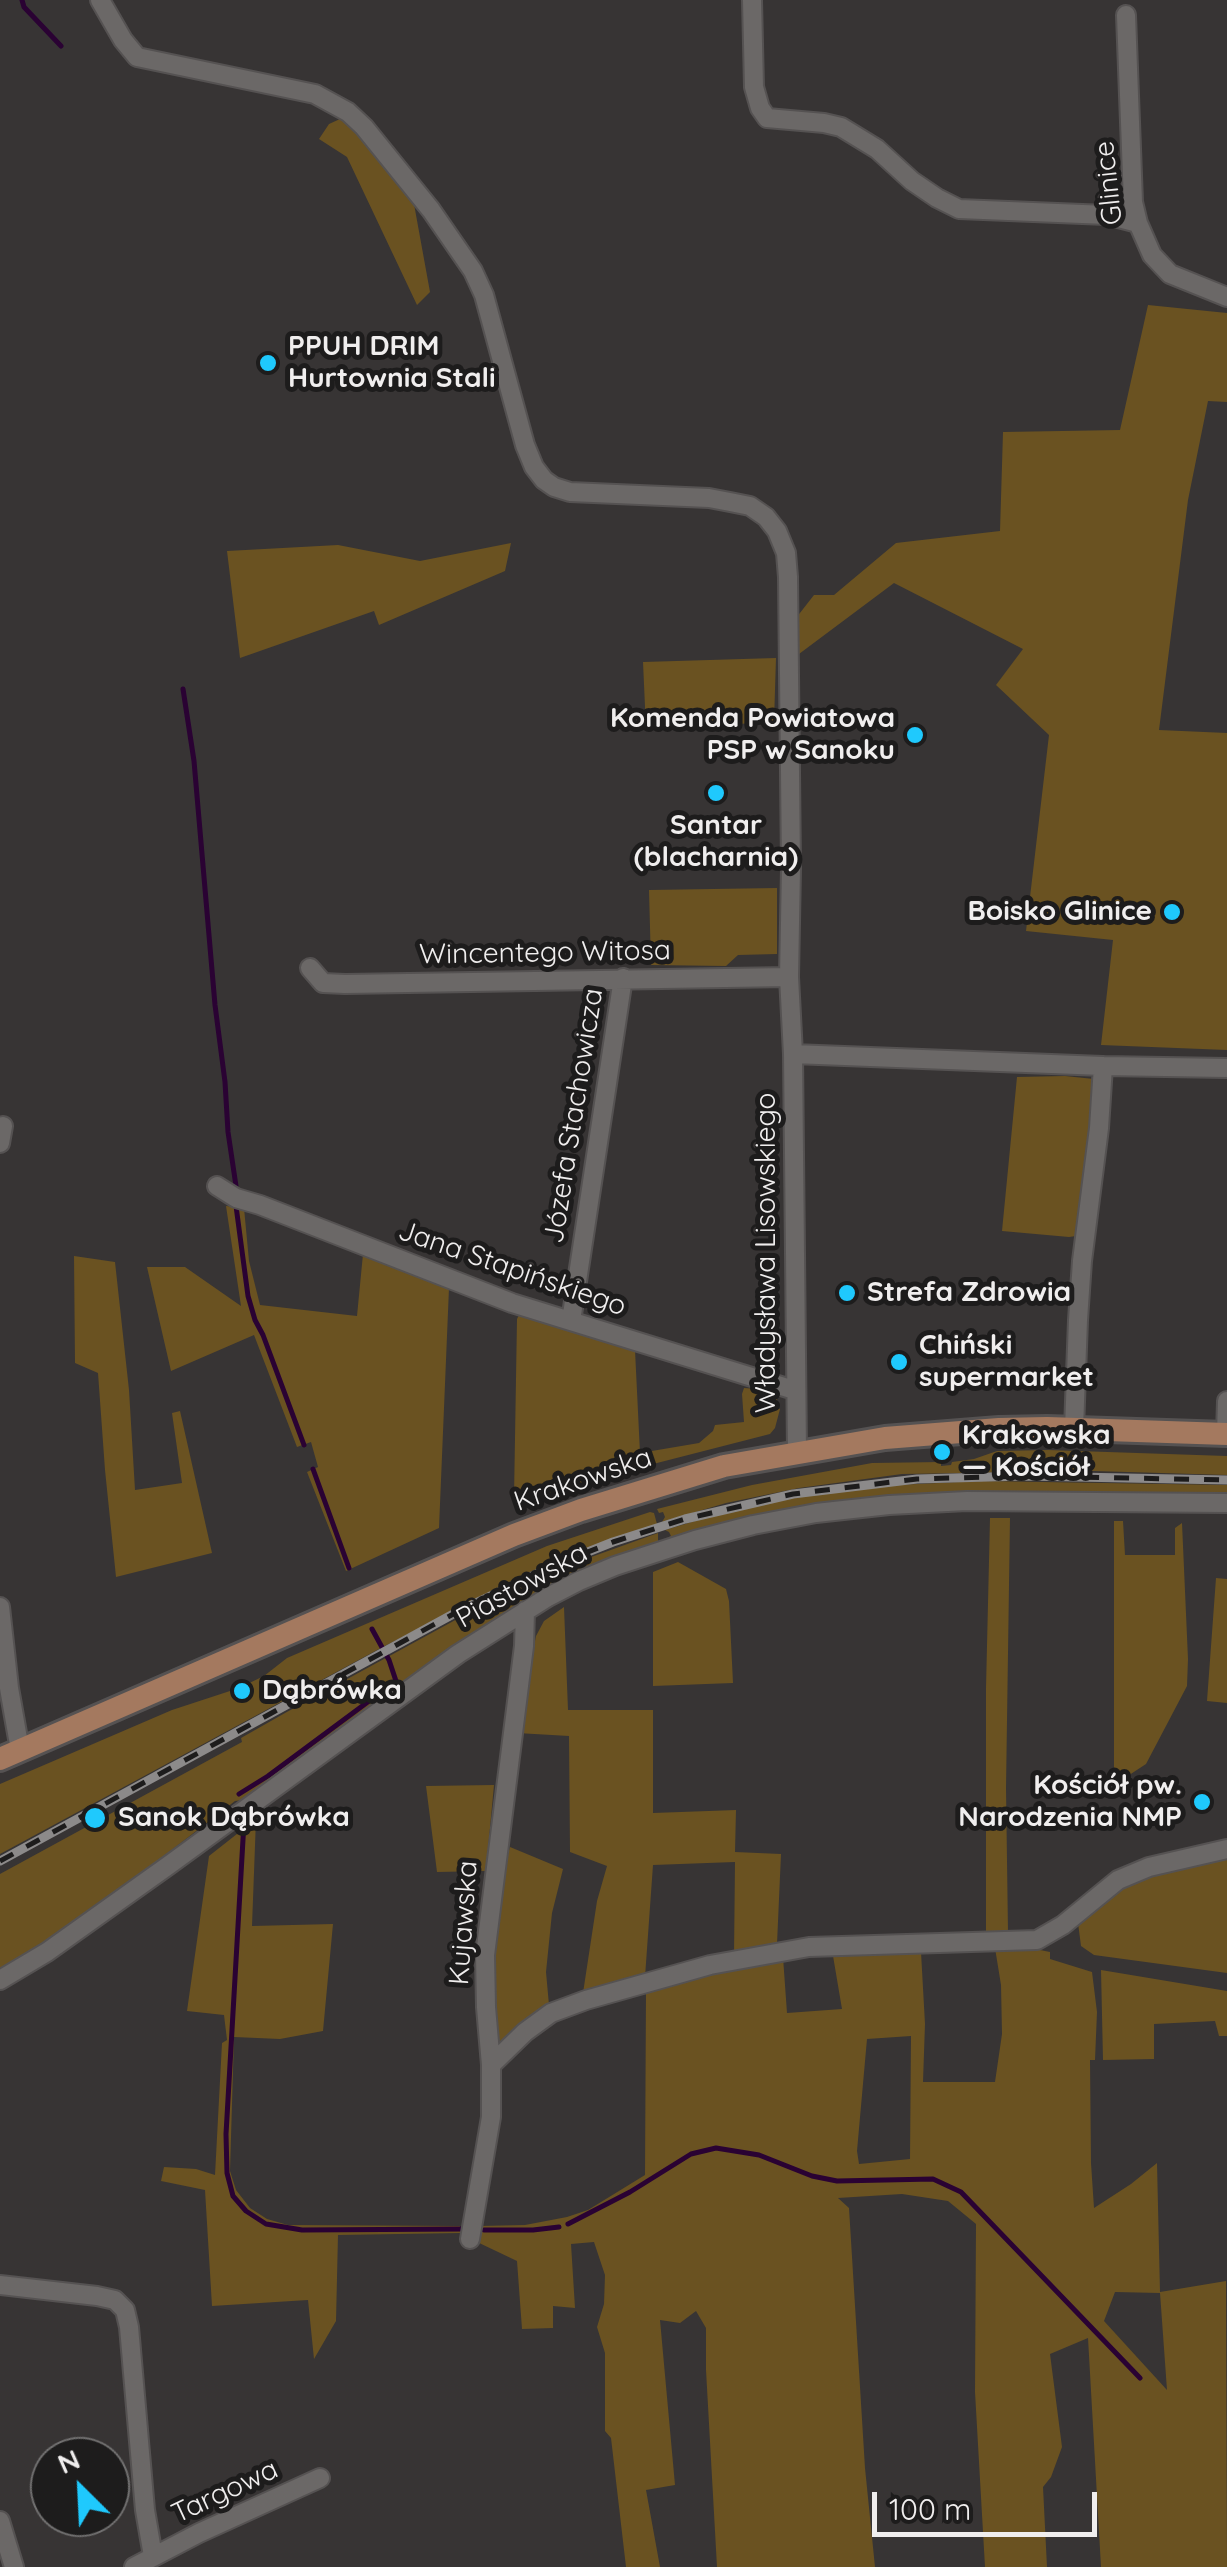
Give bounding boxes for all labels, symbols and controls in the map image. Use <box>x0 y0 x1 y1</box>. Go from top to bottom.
street label: Glinice <box>1088 139 1130 227</box>
place label: PPUH DRIM Hurtownia Stali <box>288 330 496 396</box>
marker: PPUH DRIM Hurtownia Stali <box>257 352 279 374</box>
place label: Komenda Powiatowa PSP w Sanoku <box>610 702 895 768</box>
marker: Komenda Powiatowa PSP w Sanoku <box>904 724 926 746</box>
marker: Santar (blacharnia) <box>705 782 727 804</box>
place label: Santar (blacharnia) <box>634 809 798 875</box>
place label: Boisko Glinice <box>967 895 1152 929</box>
marker: Boisko Glinice <box>1161 901 1183 923</box>
street label: Wincentego Witosa <box>419 934 671 972</box>
street label: Józefa Stachowicza <box>537 986 611 1246</box>
street label: Władysława Lisowskiego <box>750 1093 784 1413</box>
street label: Jana Stapińskiego <box>394 1214 630 1324</box>
place label: Strefa Zdrowia <box>867 1276 1071 1310</box>
marker: Strefa Zdrowia <box>836 1282 858 1304</box>
place label: Chiński supermarket <box>919 1329 1094 1395</box>
marker: Chiński supermarket <box>888 1351 910 1373</box>
place label: Krakowska — Kościół <box>962 1419 1111 1485</box>
street label: Krakowska <box>510 1441 656 1519</box>
marker: Krakowska — Kościół <box>931 1441 953 1463</box>
street label: Piastowska <box>450 1536 594 1636</box>
place label: Dąbrówka <box>262 1674 402 1708</box>
marker: Dąbrówka <box>231 1680 253 1702</box>
place label: Kościół pw. Narodzenia NMP <box>958 1769 1182 1835</box>
marker: Kościół pw. Narodzenia NMP <box>1191 1791 1213 1813</box>
place label: Sanok Dąbrówka <box>118 1801 350 1835</box>
marker: Sanok Dąbrówka <box>82 1805 108 1831</box>
street label: Kujawska <box>443 1860 485 1986</box>
north arrow <box>30 2437 130 2537</box>
text: N <box>52 2441 85 2481</box>
street label: Targowa <box>167 2453 283 2531</box>
scale bar <box>877 2472 1102 2534</box>
text: 100 m <box>889 2490 971 2528</box>

